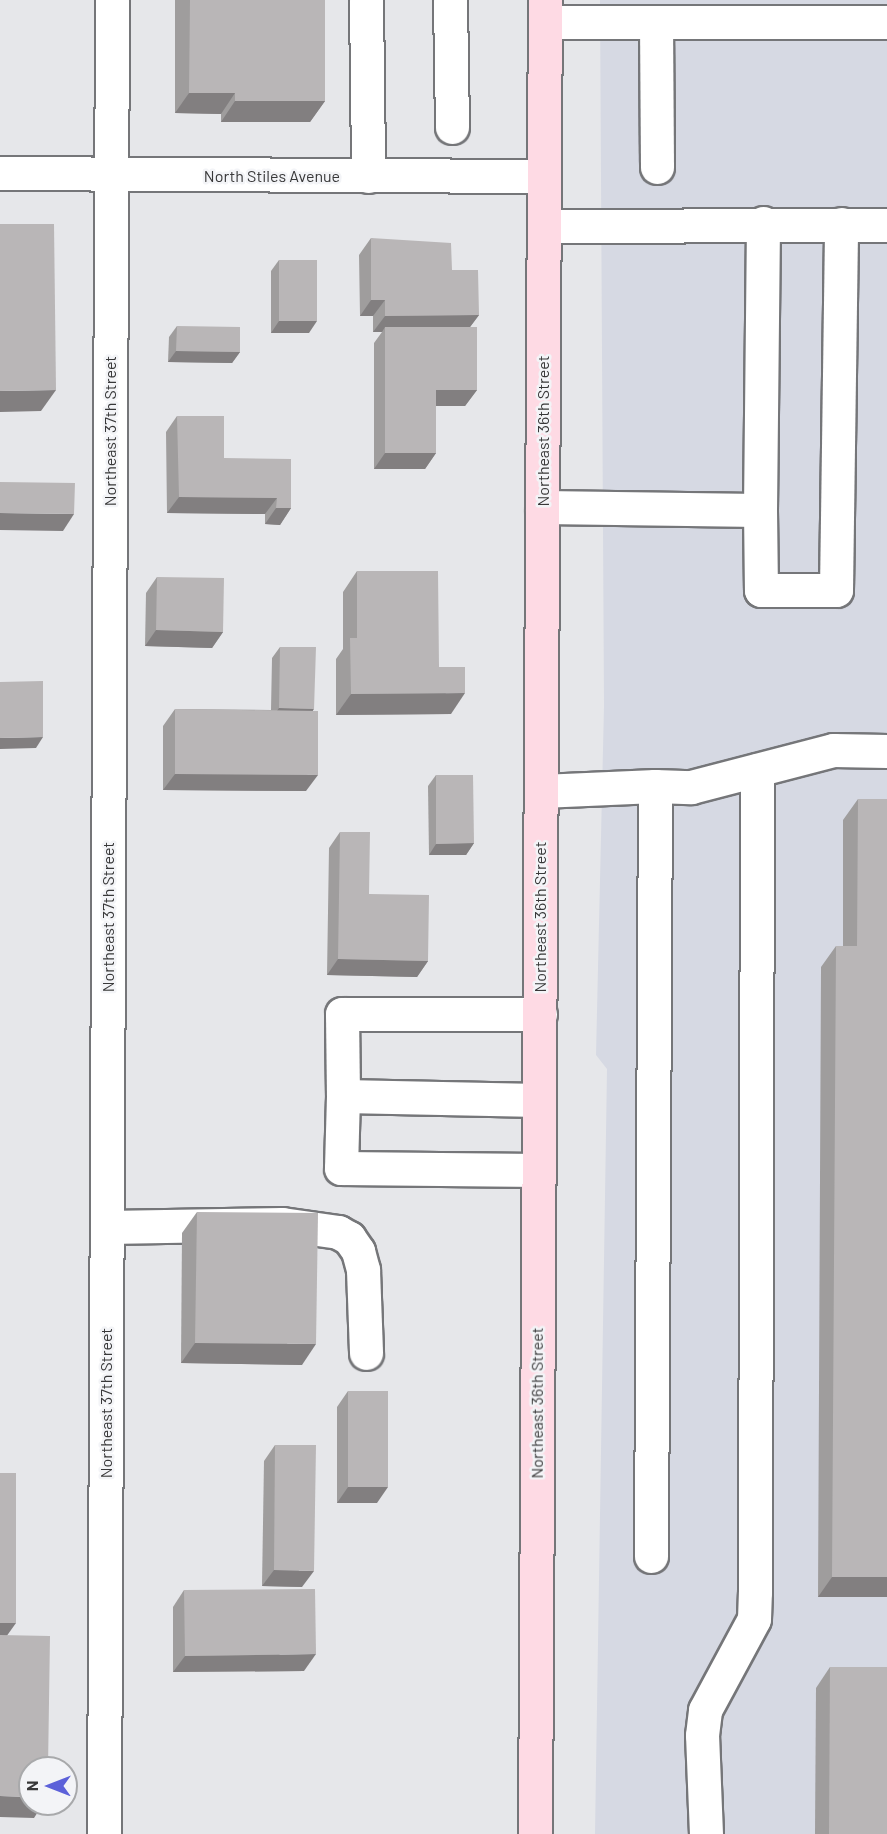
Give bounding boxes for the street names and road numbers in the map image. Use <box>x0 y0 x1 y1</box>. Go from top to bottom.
street label: North Stiles Avenue <box>204 166 340 186</box>
street label: Northeast 36th Street <box>533 355 553 507</box>
street label: Northeast 37th Street <box>100 356 120 506</box>
street label: Northeast 36th Street <box>530 841 550 993</box>
street label: Northeast 37th Street <box>98 842 118 992</box>
street label: Northeast 36th Street <box>527 1327 547 1479</box>
street label: Northeast 37th Street <box>96 1328 116 1478</box>

